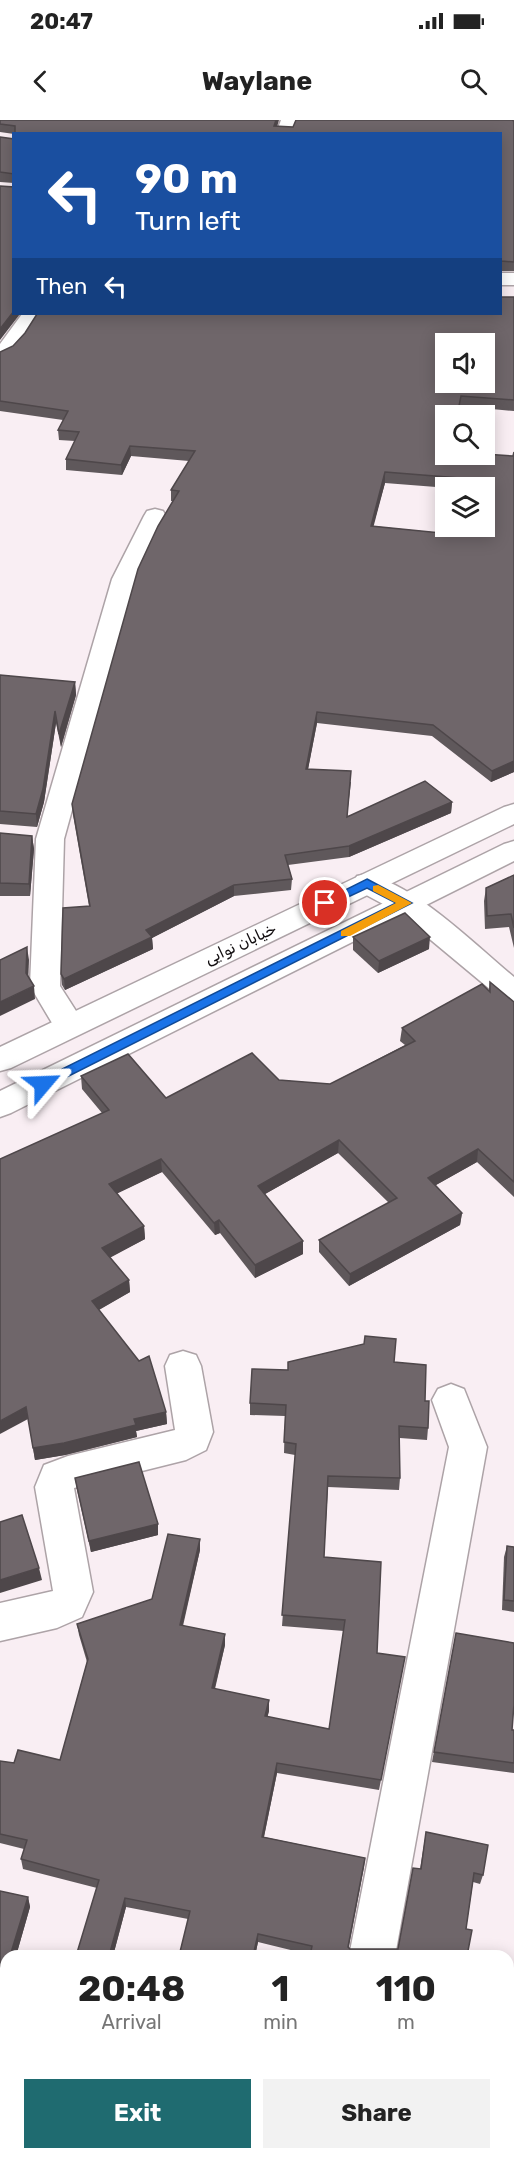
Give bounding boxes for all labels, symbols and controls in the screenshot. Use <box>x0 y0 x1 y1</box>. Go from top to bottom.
text: 20:47 <box>30 8 93 35</box>
icon: back <box>24 65 57 98</box>
text: Waylane <box>202 65 312 97</box>
icon: search <box>457 65 490 98</box>
text: 90 m <box>135 154 238 204</box>
icon: left <box>36 156 114 234</box>
text: Turn left <box>135 205 240 237</box>
icon: left <box>99 270 132 303</box>
text: Then <box>36 273 87 300</box>
map controls <box>435 333 495 537</box>
button: sound <box>435 333 495 393</box>
button: search <box>435 405 495 465</box>
button: layers <box>435 477 495 537</box>
pin <box>299 877 350 928</box>
icon: arrive <box>308 886 341 919</box>
street label: خیابان نوایی <box>201 919 279 969</box>
position arrow <box>11 1052 75 1116</box>
text: 20:48 <box>78 1967 185 2010</box>
text: 1 <box>272 1967 290 2010</box>
text: 110 <box>376 1967 436 2010</box>
text: Arrival <box>102 2010 162 2034</box>
text: min <box>263 2010 298 2034</box>
text: m <box>397 2010 415 2034</box>
button: Exit <box>24 2079 251 2148</box>
button: Share <box>263 2079 490 2148</box>

